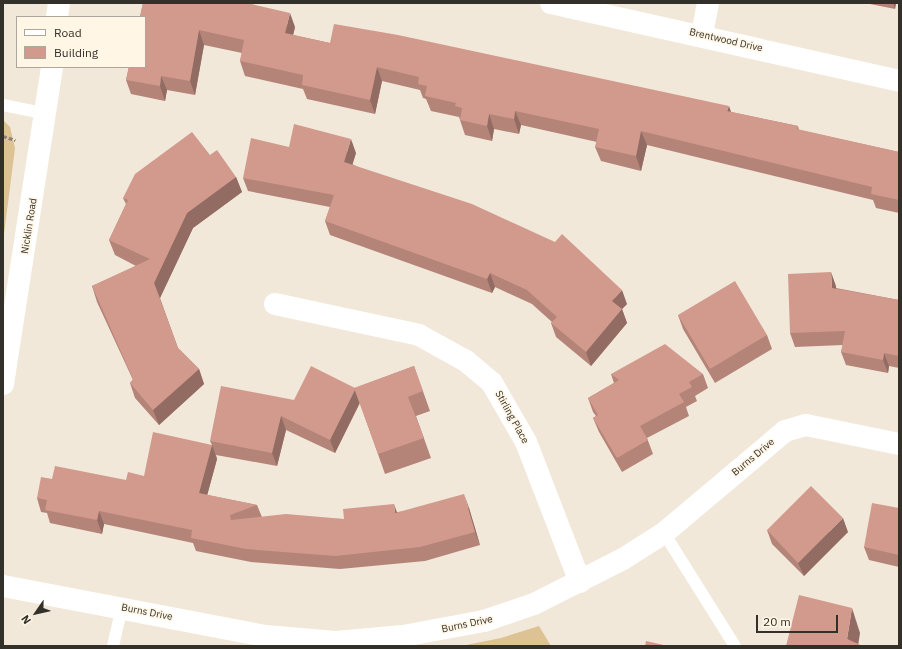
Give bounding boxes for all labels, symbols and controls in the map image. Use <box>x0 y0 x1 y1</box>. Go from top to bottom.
legend <box>16 16 146 68</box>
text: Road <box>54 25 82 40</box>
street label: Brentwood Drive <box>688 26 764 54</box>
text: Building <box>54 45 98 60</box>
street label: Nicklin Road <box>19 197 39 255</box>
street label: Stirling Place <box>493 388 531 446</box>
street label: Burns Drive <box>729 436 777 478</box>
north arrow <box>16 593 56 633</box>
street label: Burns Drive <box>120 601 174 623</box>
scale bar <box>758 607 840 633</box>
text: N <box>18 612 34 627</box>
street label: Burns Drive <box>440 613 494 635</box>
text: 20 m <box>763 614 791 629</box>

